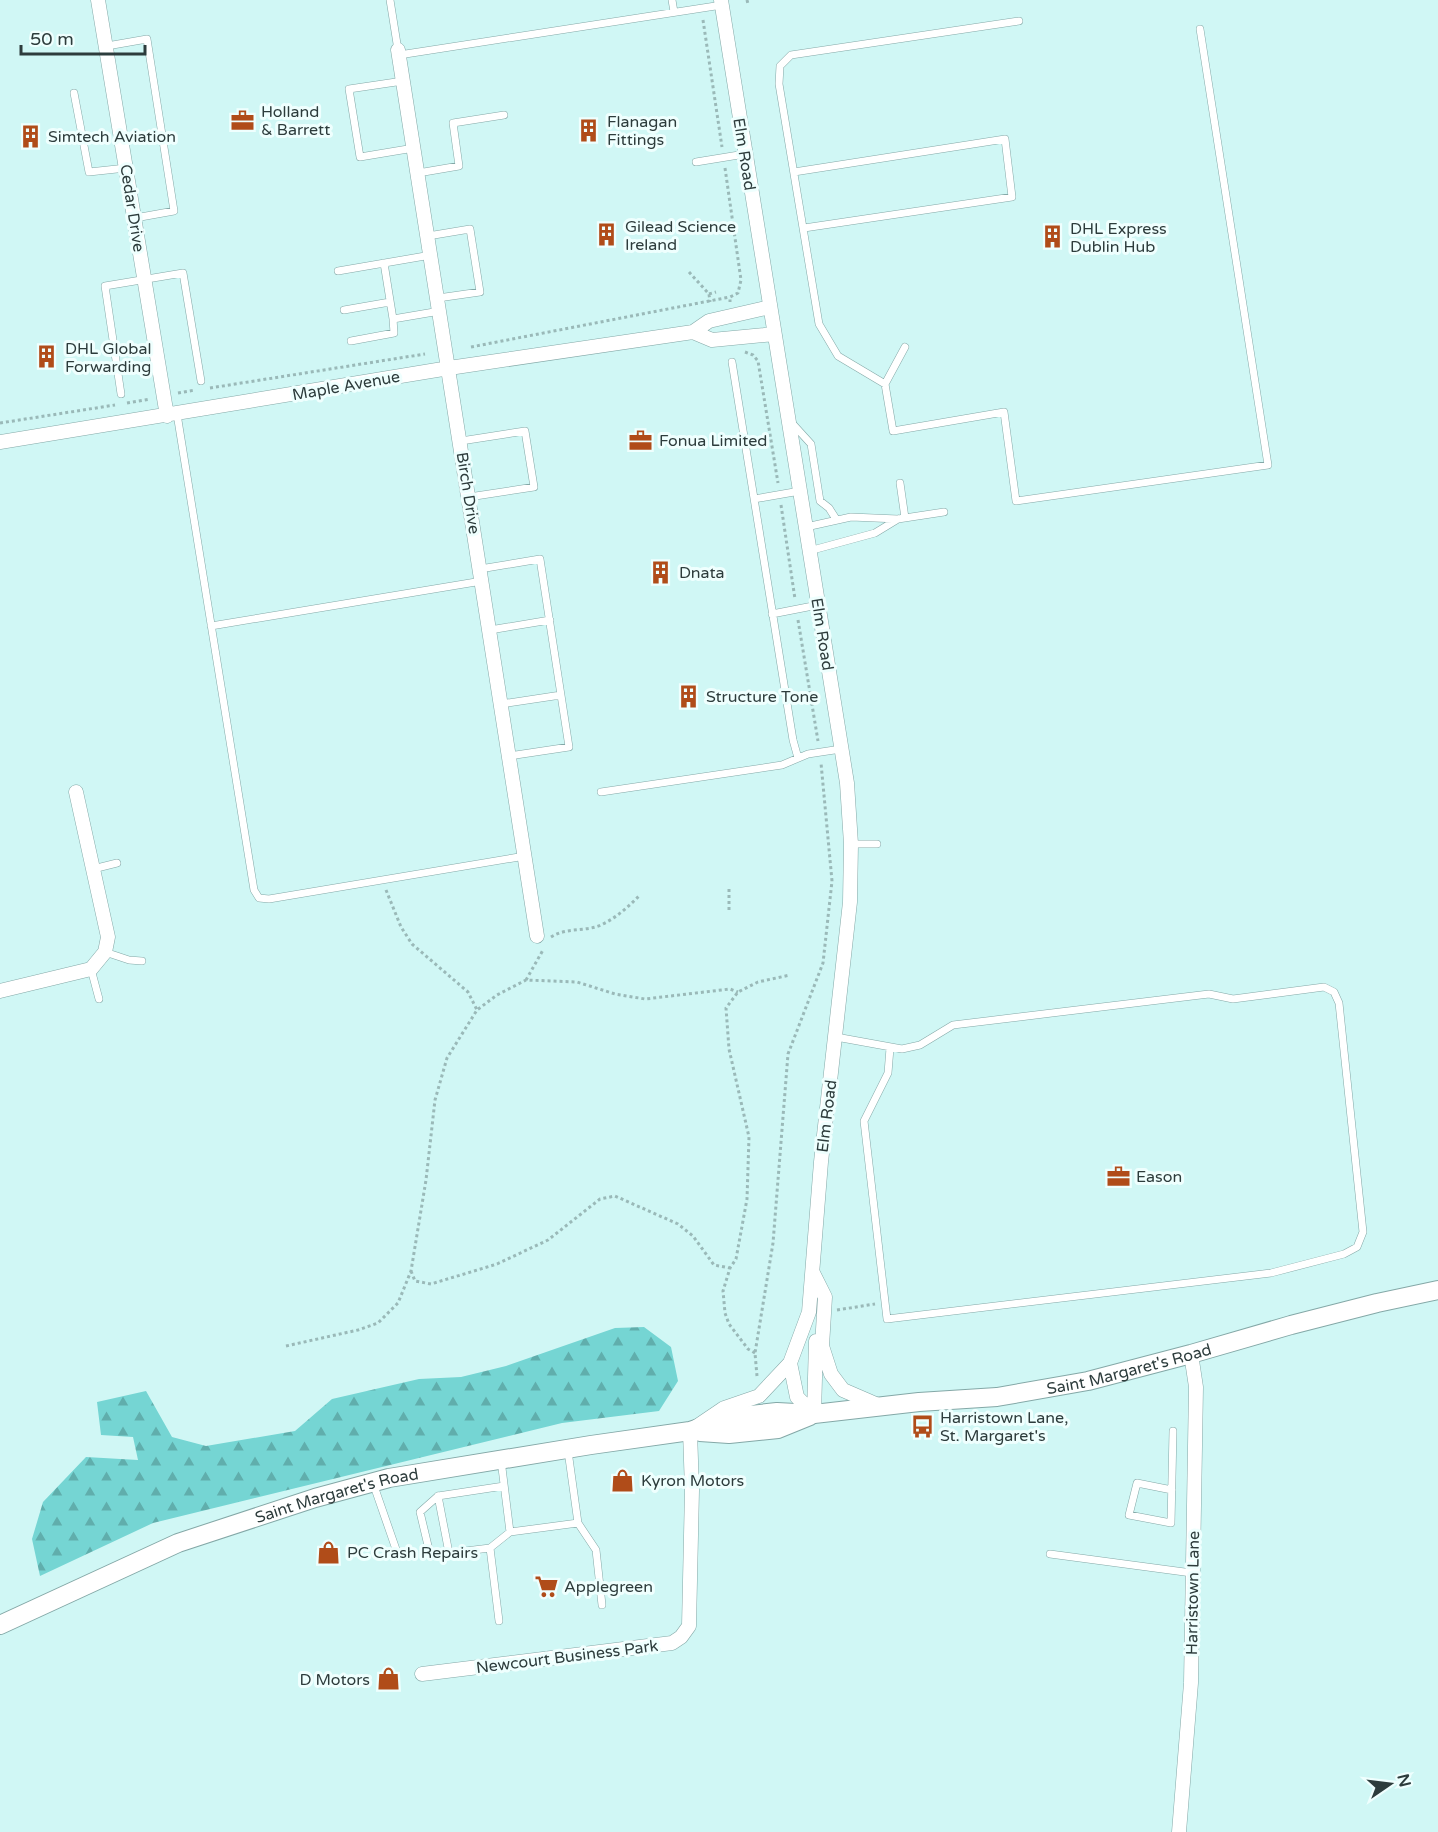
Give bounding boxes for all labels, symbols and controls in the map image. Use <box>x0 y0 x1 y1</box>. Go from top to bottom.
scale bar <box>21 18 146 56</box>
text: 50 m <box>30 28 74 50</box>
place label: Holland & Barrett <box>261 102 330 140</box>
office icon: Holland & Barrett <box>230 107 256 133</box>
place label: Flanagan Fittings <box>607 112 677 150</box>
street label: Elm Road <box>728 116 760 192</box>
building icon: Flanagan Fittings <box>576 117 602 143</box>
building icon: Simtech Aviation <box>17 123 43 149</box>
place label: Simtech Aviation <box>48 127 176 147</box>
street label: Cedar Drive <box>115 163 149 254</box>
place label: Gilead Science Ireland <box>625 217 736 255</box>
place label: DHL Express Dublin Hub <box>1070 219 1167 257</box>
building icon: Gilead Science Ireland <box>594 222 620 248</box>
building icon: DHL Express Dublin Hub <box>1039 224 1065 250</box>
place label: DHL Global Forwarding <box>65 339 151 377</box>
building icon: DHL Global Forwarding <box>34 344 60 370</box>
street label: Maple Avenue <box>291 367 402 405</box>
office icon: Fonua Limited <box>628 427 654 453</box>
place label: Fonua Limited <box>659 431 767 451</box>
street label: Birch Drive <box>452 451 484 536</box>
building icon: Dnata <box>648 559 674 585</box>
place label: Dnata <box>679 563 725 583</box>
street label: Elm Road <box>806 596 838 672</box>
building icon: Structure Tone <box>675 683 701 709</box>
place label: Structure Tone <box>706 687 818 707</box>
street label: Elm Road <box>813 1079 841 1154</box>
office icon: Eason <box>1105 1163 1131 1189</box>
place label: Eason <box>1136 1167 1182 1187</box>
street label: Saint Margaret's Road <box>1045 1340 1214 1399</box>
place label: Harristown Lane, St. Margaret's <box>940 1408 1068 1446</box>
bus stop icon: Harristown Lane, St. Margaret's <box>909 1413 935 1439</box>
street label: Saint Margaret's Road <box>253 1464 420 1528</box>
shop icon: Kyron Motors <box>610 1467 636 1493</box>
place label: Kyron Motors <box>641 1471 744 1491</box>
street label: Harristown Lane <box>1182 1531 1204 1655</box>
shop icon: PC Crash Repairs <box>316 1539 342 1565</box>
place label: PC Crash Repairs <box>347 1543 478 1563</box>
supermarket icon: Applegreen <box>533 1573 559 1599</box>
place label: Applegreen <box>564 1577 653 1597</box>
street label: Newcourt Business Park <box>475 1636 660 1678</box>
shop icon: D Motors <box>375 1666 401 1692</box>
place label: D Motors <box>299 1670 370 1690</box>
north arrow <box>1360 1754 1420 1814</box>
text: N <box>1392 1772 1415 1789</box>

